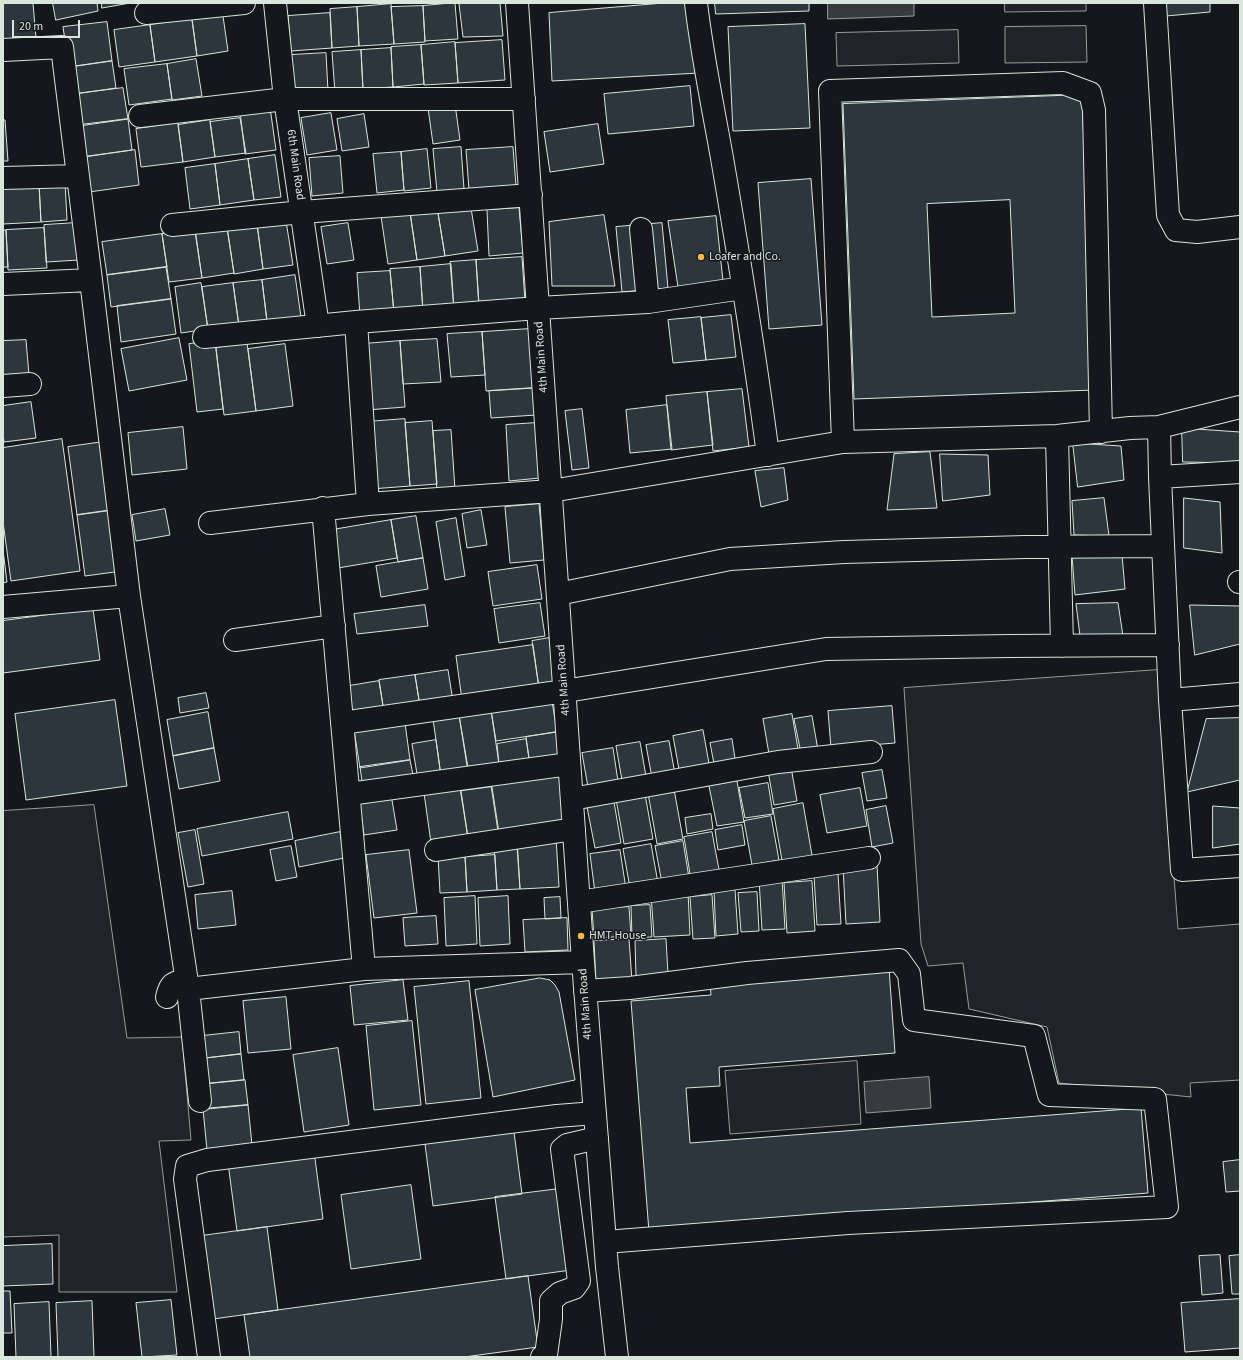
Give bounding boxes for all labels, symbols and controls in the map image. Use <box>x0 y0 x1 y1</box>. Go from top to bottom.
scale bar <box>14 12 82 38</box>
text: 20 m <box>19 18 43 35</box>
street label: 6th Main Road <box>283 129 307 201</box>
place label: Loafer and Co. <box>709 250 781 264</box>
marker: Loafer and Co. <box>696 252 706 262</box>
street label: 4th Main Road <box>532 321 552 393</box>
street label: 4th Main Road <box>554 644 574 716</box>
place label: HMT House <box>589 929 646 943</box>
marker: HMT House <box>576 931 586 941</box>
street label: 4th Main Road <box>576 968 596 1040</box>

